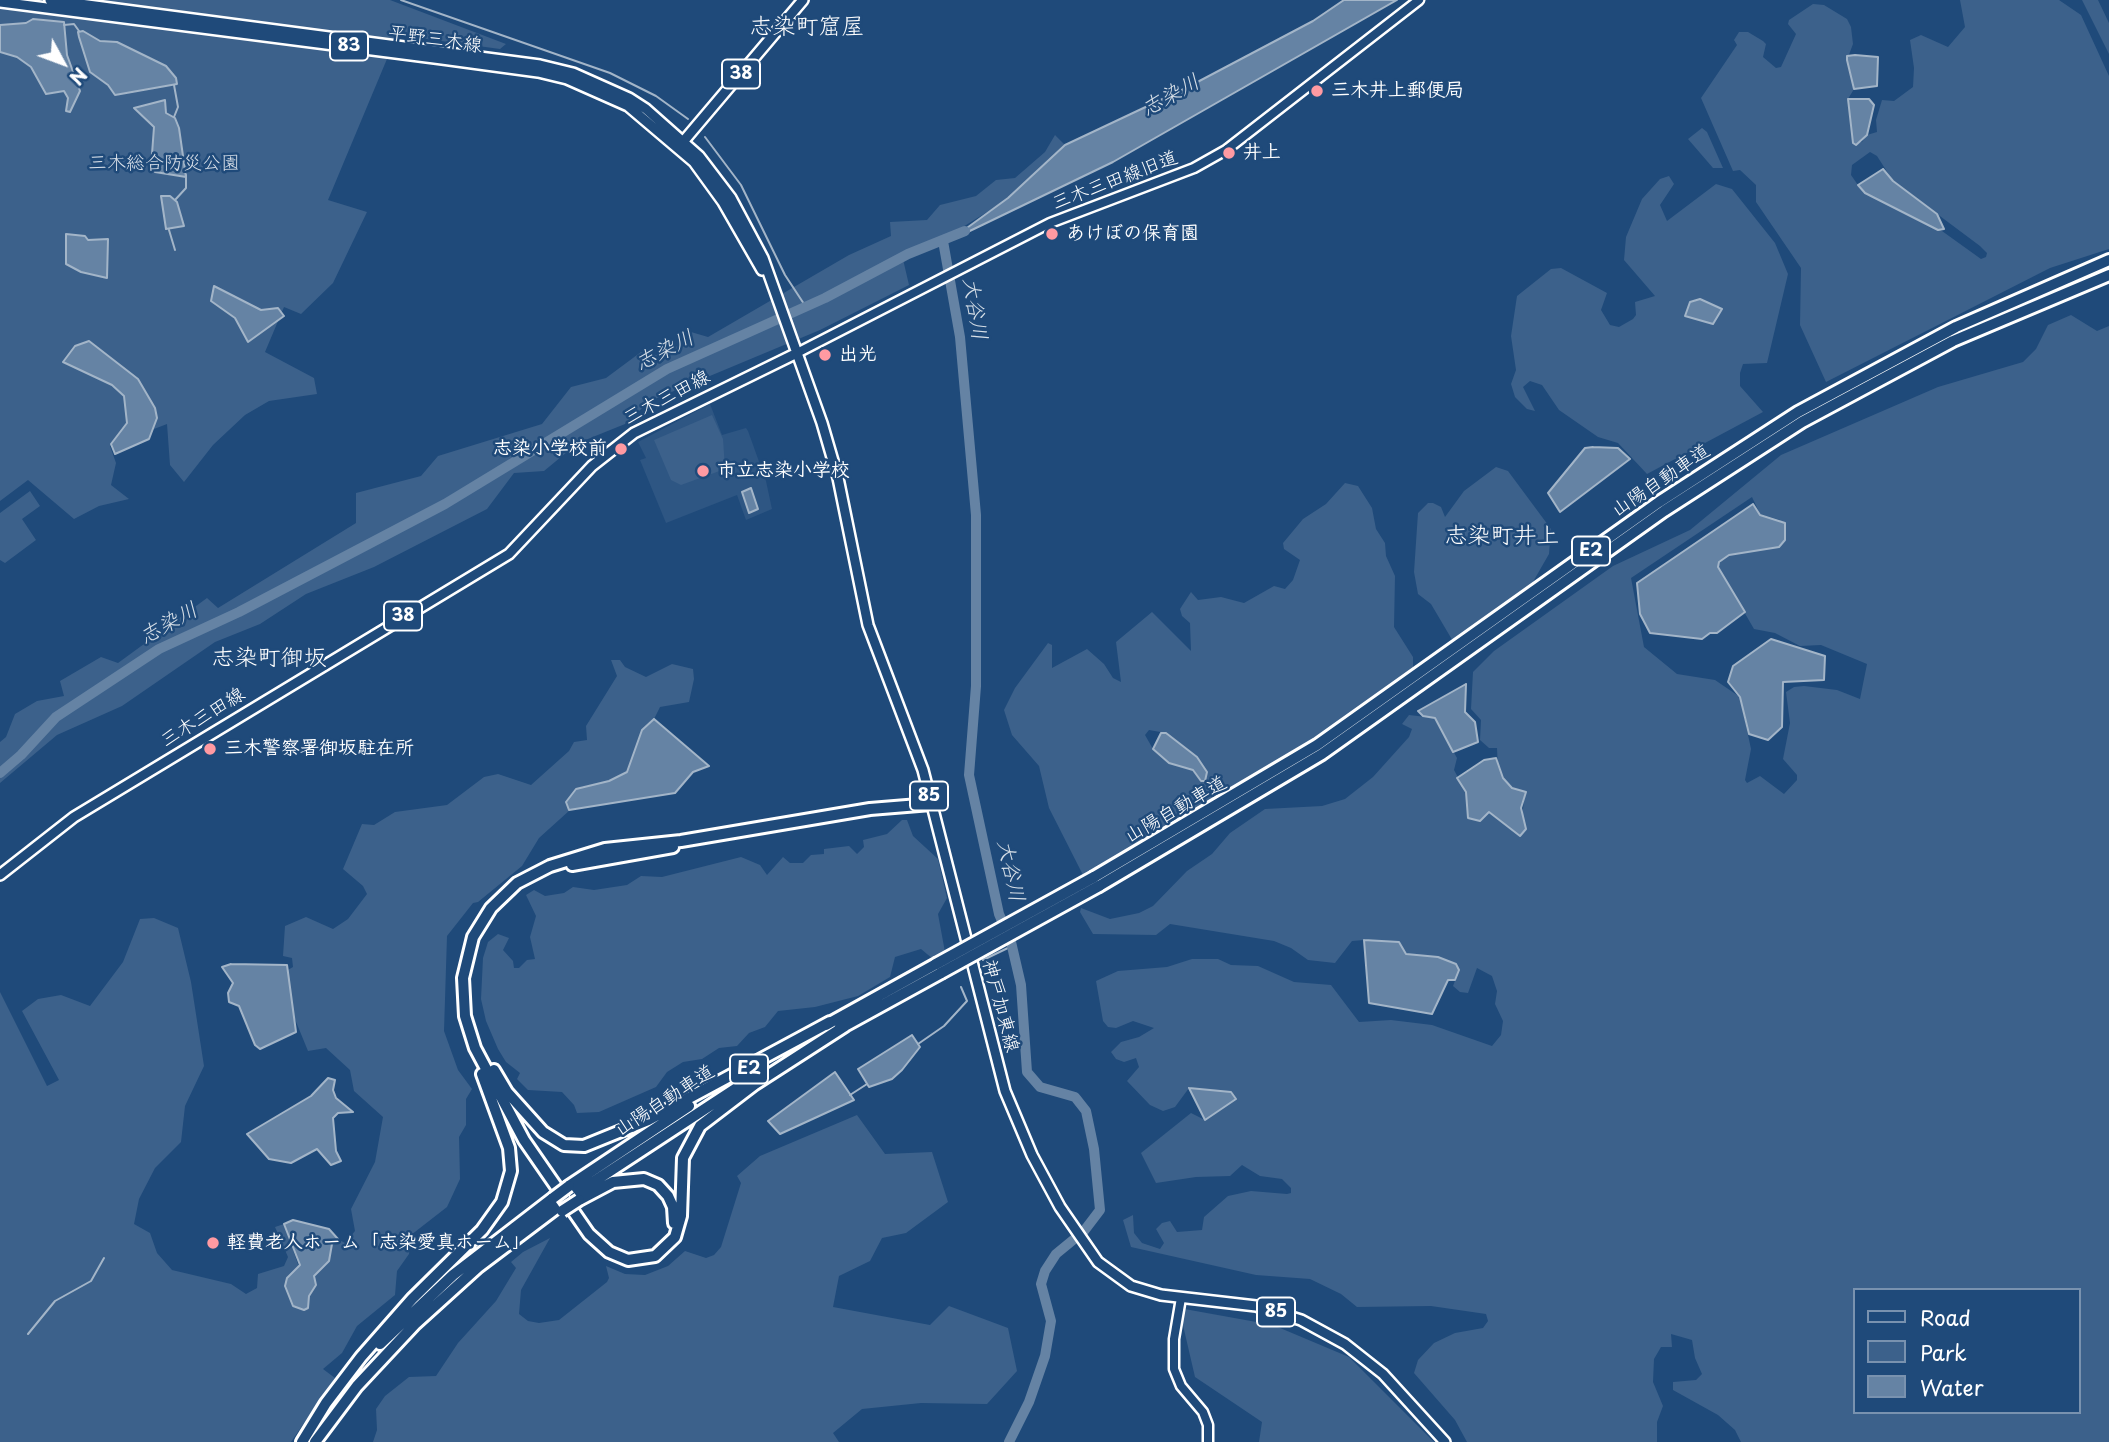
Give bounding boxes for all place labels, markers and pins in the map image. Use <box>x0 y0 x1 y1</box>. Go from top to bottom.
place label: 三木井上郵便局 <box>1331 80 1464 102</box>
marker: 三木井上郵便局 <box>1309 83 1325 99</box>
place label: 井上 <box>1243 142 1281 164</box>
marker: 井上 <box>1221 145 1237 161</box>
place label: あけぼの保育園 <box>1066 223 1199 245</box>
marker: あけぼの保育園 <box>1044 226 1060 242</box>
place label: 出光 <box>839 344 877 366</box>
marker: 出光 <box>817 347 833 363</box>
place label: 志染小学校前 <box>493 438 607 460</box>
marker: 志染小学校前 <box>613 441 629 457</box>
place label: 市立志染小学校 <box>717 460 850 482</box>
marker: 市立志染小学校 <box>695 463 711 479</box>
place label: 三木警察署御坂駐在所 <box>224 738 414 760</box>
marker: 三木警察署御坂駐在所 <box>202 741 218 757</box>
place label: 軽費老人ホーム「志染愛真ホーム」 <box>227 1232 531 1254</box>
marker: 軽費老人ホーム「志染愛真ホーム」 <box>205 1235 221 1251</box>

